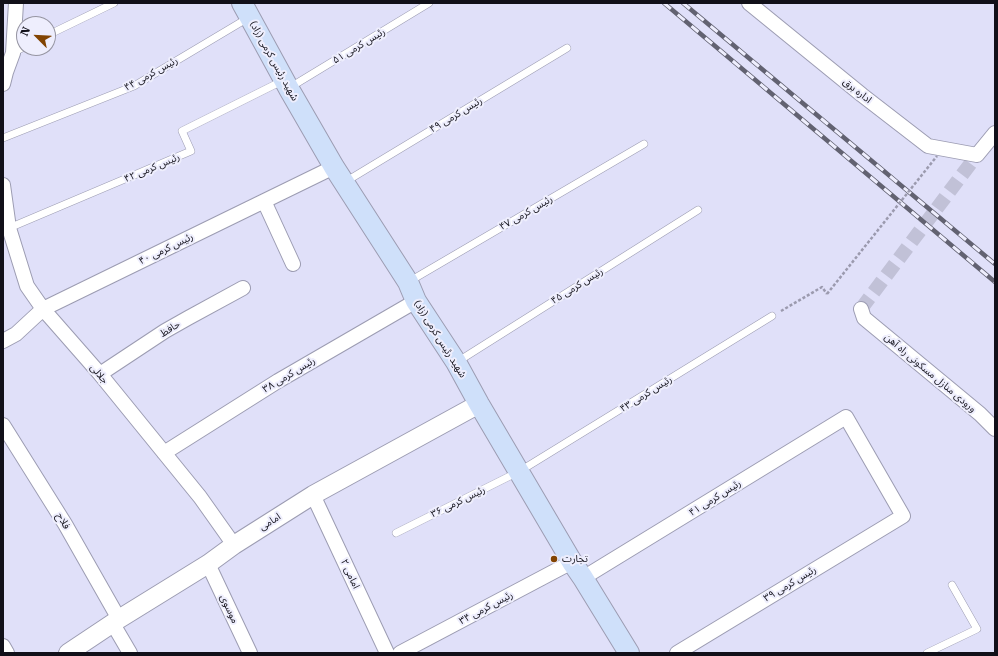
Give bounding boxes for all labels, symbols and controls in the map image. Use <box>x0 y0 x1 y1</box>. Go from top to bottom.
north arrow <box>16 16 56 56</box>
street label: شهید رئیس کرمی (زاد) <box>247 19 301 103</box>
text: N <box>18 25 33 38</box>
street label: رئیس کرمی ۵۱ <box>331 26 387 66</box>
street label: رئیس کرمی ۴۴ <box>122 54 180 94</box>
street label: اداره برق <box>840 76 874 106</box>
street label: رئیس کرمی ۴۹ <box>428 95 484 135</box>
street label: رئیس کرمی ۴۲ <box>122 151 182 185</box>
street label: رئیس کرمی ۴۷ <box>497 193 555 233</box>
street label: رئیس کرمی ۴۰ <box>137 231 195 267</box>
street label: رئیس کرمی ۴۵ <box>549 265 605 307</box>
street label: شهید رئیس کرمی (زاد) <box>411 298 469 380</box>
street label: حافظ <box>158 318 182 340</box>
street label: ورودی منازل مسکونی راه آهن <box>882 331 978 415</box>
street label: رئیس کرمی ۳۸ <box>261 355 317 395</box>
street label: جلالی <box>87 362 111 386</box>
street label: رئیس کرمی ۴۳ <box>618 373 674 415</box>
street label: رئیس کرمی ۴۱ <box>687 477 743 519</box>
street label: رئیس کرمی ۳۶ <box>429 484 487 520</box>
street label: فلاح <box>54 511 72 531</box>
street label: امامی <box>257 511 283 533</box>
place label: تجارت <box>562 553 588 565</box>
marker: تجارت <box>549 554 559 564</box>
street label: امامی ۲ <box>338 557 362 591</box>
street label: رئیس کرمی ۳۹ <box>762 564 818 604</box>
street label: رئیس کرمی ۳۴ <box>457 589 515 627</box>
street label: موسوی <box>217 593 241 625</box>

